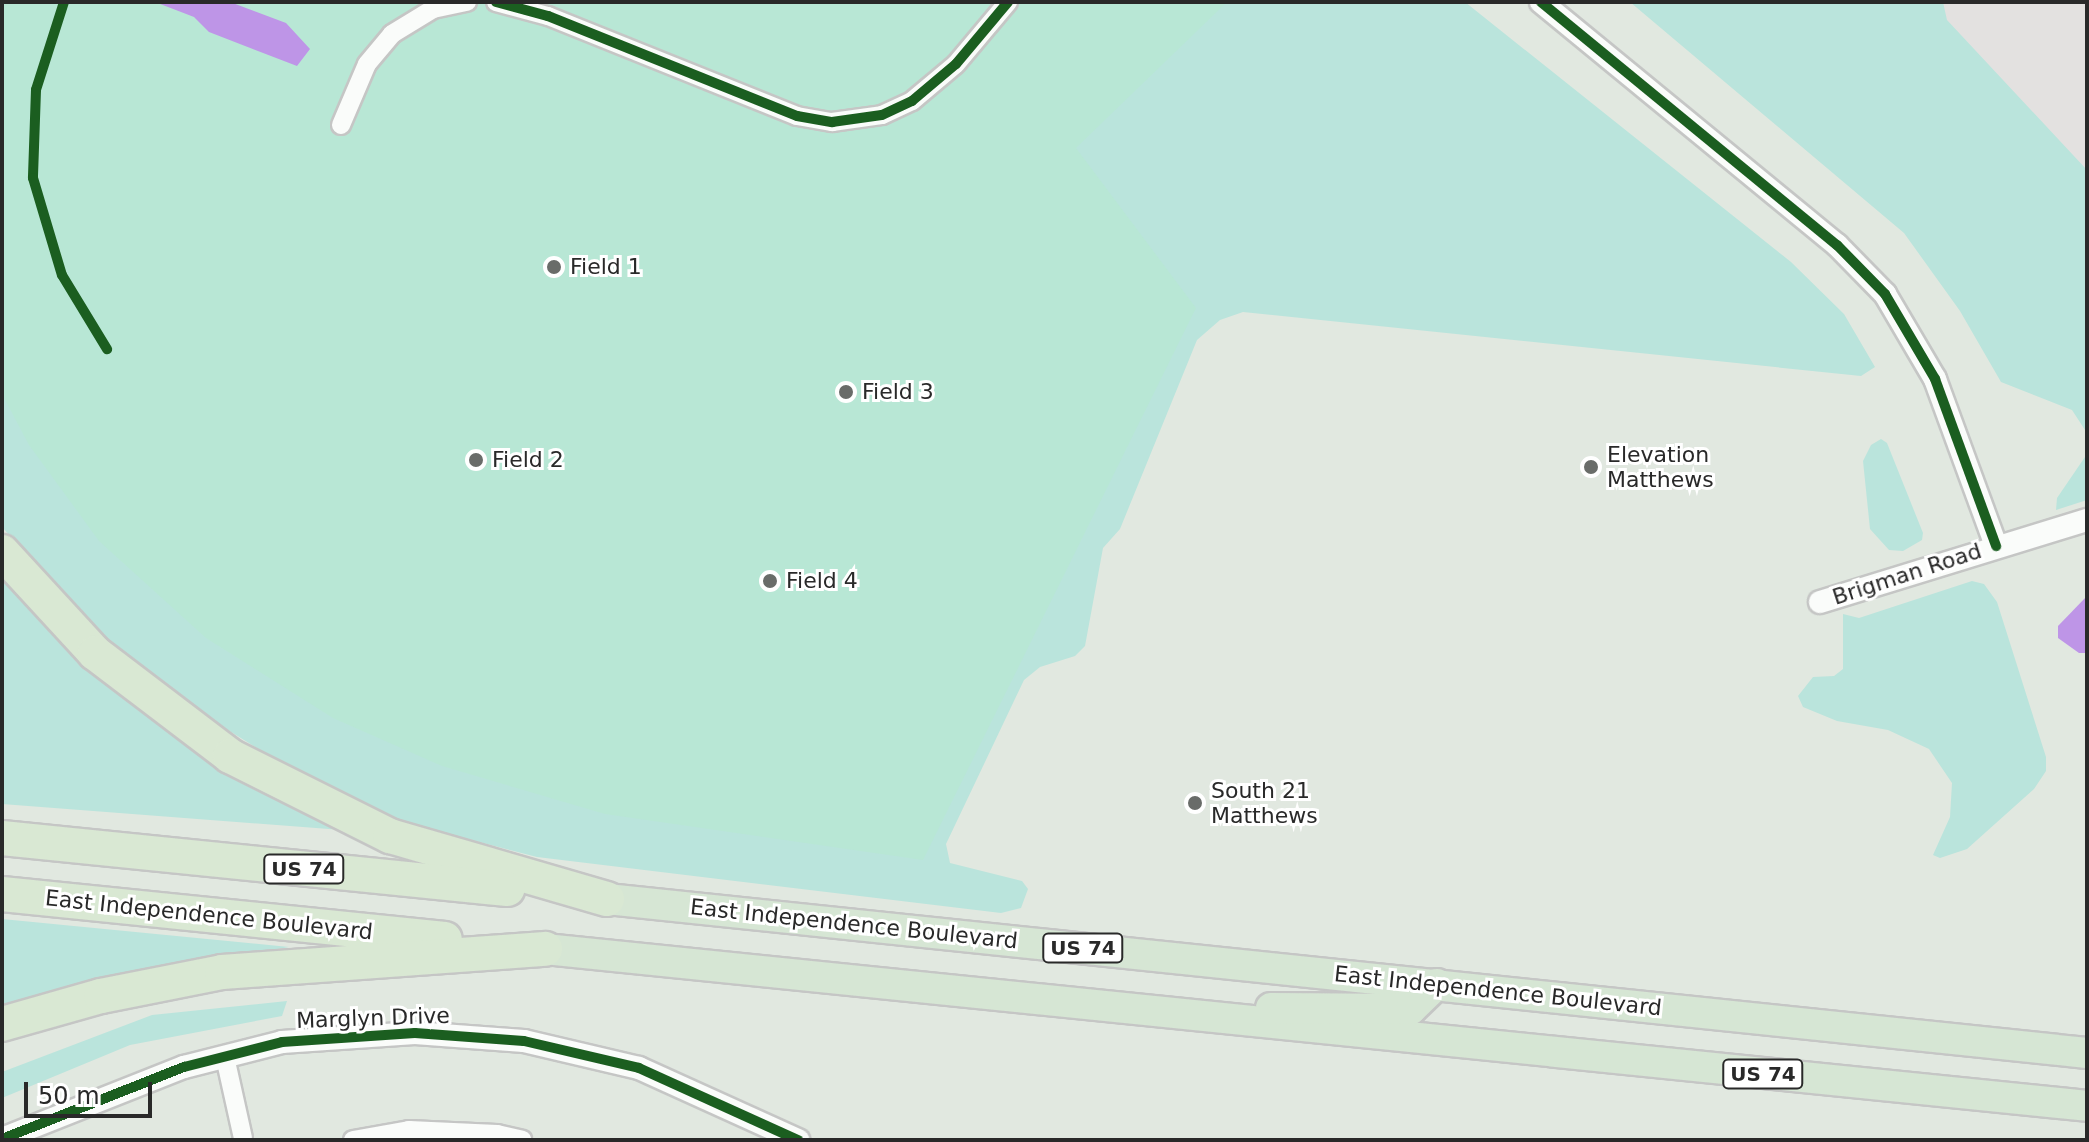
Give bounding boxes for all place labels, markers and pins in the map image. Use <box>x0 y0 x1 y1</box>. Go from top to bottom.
place label: Field 1 <box>570 254 642 280</box>
marker: Field 1 <box>545 258 563 276</box>
place label: Field 3 <box>862 379 934 405</box>
marker: Field 3 <box>837 383 855 401</box>
place label: Elevation Matthews <box>1607 441 1714 492</box>
place label: Field 2 <box>492 447 564 473</box>
marker: Field 2 <box>467 451 485 469</box>
marker: Elevation Matthews <box>1582 458 1600 476</box>
place label: Field 4 <box>786 568 858 594</box>
marker: Field 4 <box>761 572 779 590</box>
place label: South 21 Matthews <box>1211 777 1318 828</box>
marker: South 21 Matthews <box>1186 794 1204 812</box>

